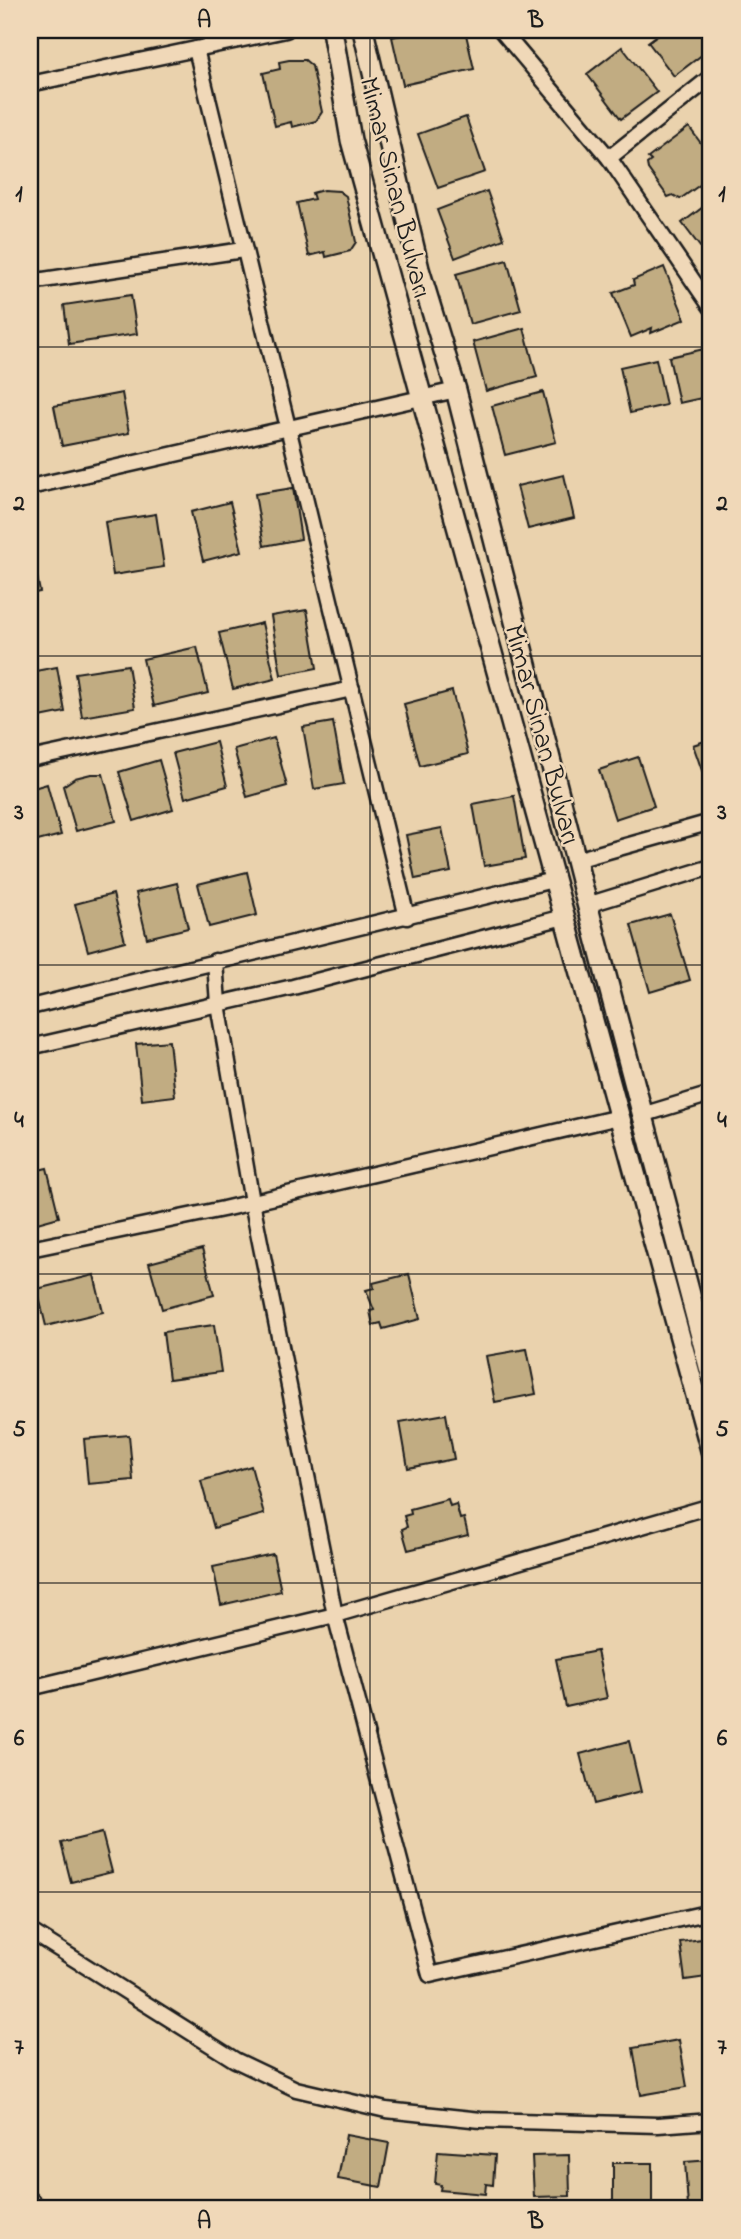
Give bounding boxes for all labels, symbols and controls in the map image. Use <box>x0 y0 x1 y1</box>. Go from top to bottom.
text: A <box>197 5 211 38</box>
text: B <box>527 5 544 38</box>
street label: Mimar Sinan Bulvarı <box>346 73 441 303</box>
text: 1 <box>15 179 23 212</box>
text: 1 <box>718 179 726 212</box>
text: 2 <box>12 488 25 521</box>
text: 2 <box>715 488 728 521</box>
street label: Mimar Sinan Bulvarı <box>492 620 590 850</box>
text: 3 <box>13 797 24 830</box>
text: 3 <box>716 797 727 830</box>
text: 4 <box>14 1105 24 1138</box>
text: 4 <box>717 1105 727 1138</box>
text: 5 <box>12 1414 26 1447</box>
text: 5 <box>715 1414 729 1447</box>
text: 6 <box>14 1723 25 1756</box>
text: 6 <box>717 1723 728 1756</box>
text: 7 <box>14 2032 24 2065</box>
text: 7 <box>717 2032 727 2065</box>
text: A <box>197 2206 211 2239</box>
text: B <box>527 2206 544 2239</box>

